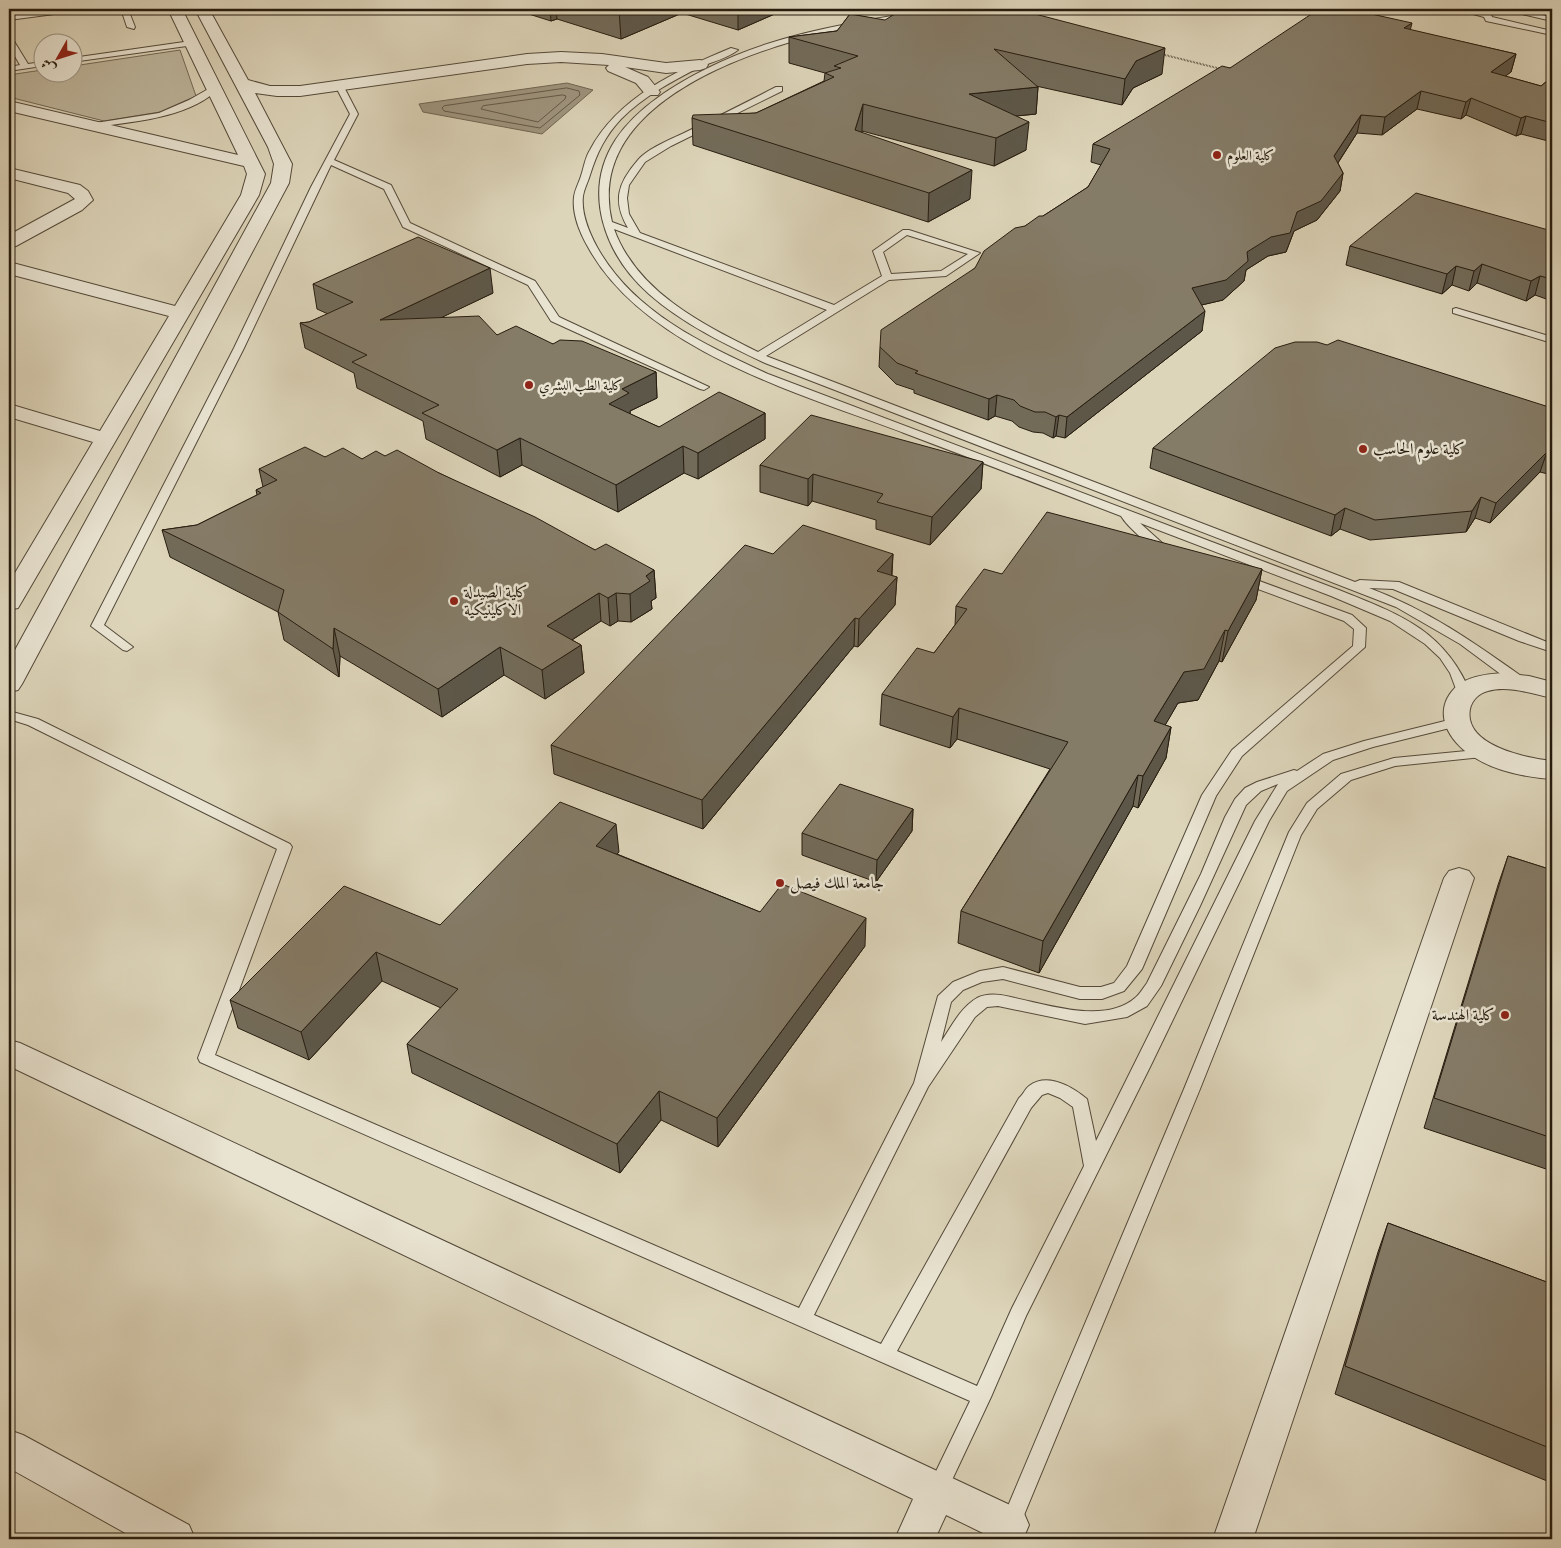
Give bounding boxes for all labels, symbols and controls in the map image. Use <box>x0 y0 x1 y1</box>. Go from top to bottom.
north arrow <box>32 32 82 82</box>
text: ش <box>37 55 59 77</box>
place label: كلية العلوم <box>1227 147 1275 168</box>
marker: كلية العلوم <box>1211 149 1223 161</box>
place label: كلية الطب البشري <box>539 377 623 397</box>
marker: كلية الطب البشري <box>523 379 535 391</box>
place label: كلية علوم الحاسب <box>1373 439 1465 463</box>
marker: كلية علوم الحاسب <box>1357 443 1369 455</box>
place label: كلية الصيدلة الاكلينيكية <box>463 582 528 620</box>
marker: كلية الصيدلة الاكلينيكية <box>448 595 460 607</box>
place label: جامعة الملك فيصل <box>790 873 884 894</box>
marker: جامعة الملك فيصل <box>774 877 786 889</box>
place label: كلية الهندسة <box>1432 1005 1495 1025</box>
marker: كلية الهندسة <box>1499 1009 1511 1021</box>

